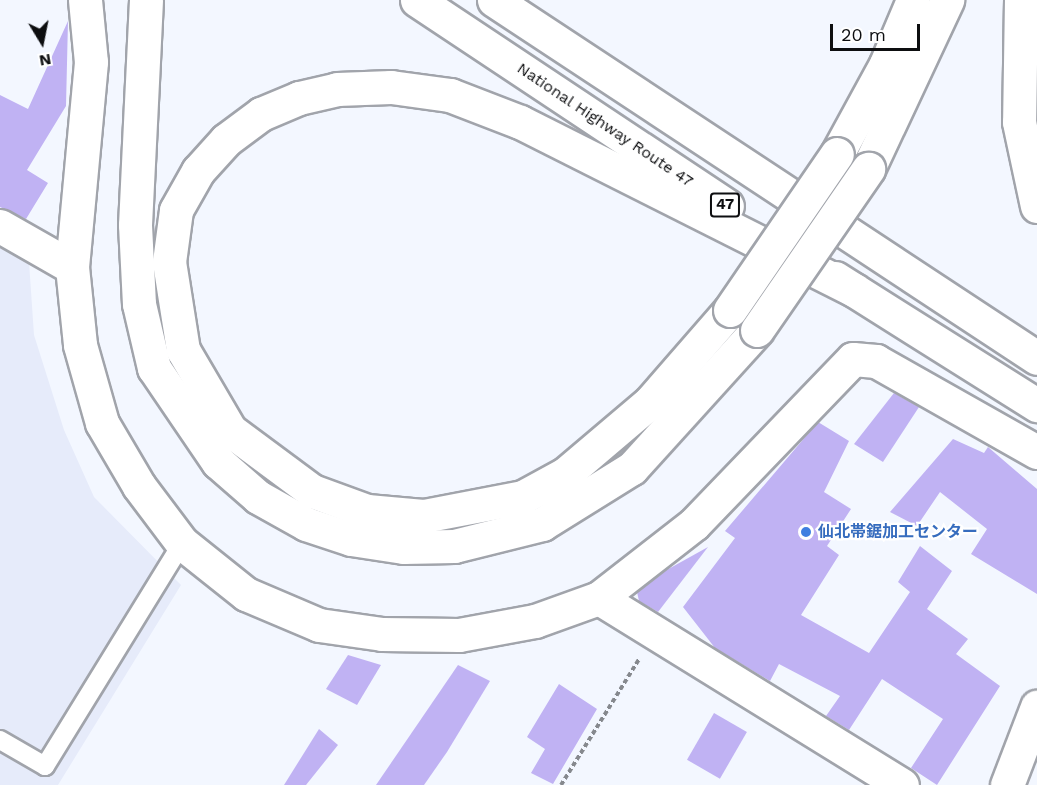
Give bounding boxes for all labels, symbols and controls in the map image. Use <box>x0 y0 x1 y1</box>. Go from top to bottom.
north arrow <box>12 12 72 72</box>
scale bar <box>833 12 923 50</box>
text: 20 m <box>841 24 886 45</box>
text: N <box>38 50 53 71</box>
street label: National Highway Route 47 <box>513 59 697 191</box>
road number: 47 <box>708 193 742 217</box>
place label: 仙北帯鋸加工センター <box>818 522 978 542</box>
marker: 仙北帯鋸加工センター <box>799 525 813 539</box>

